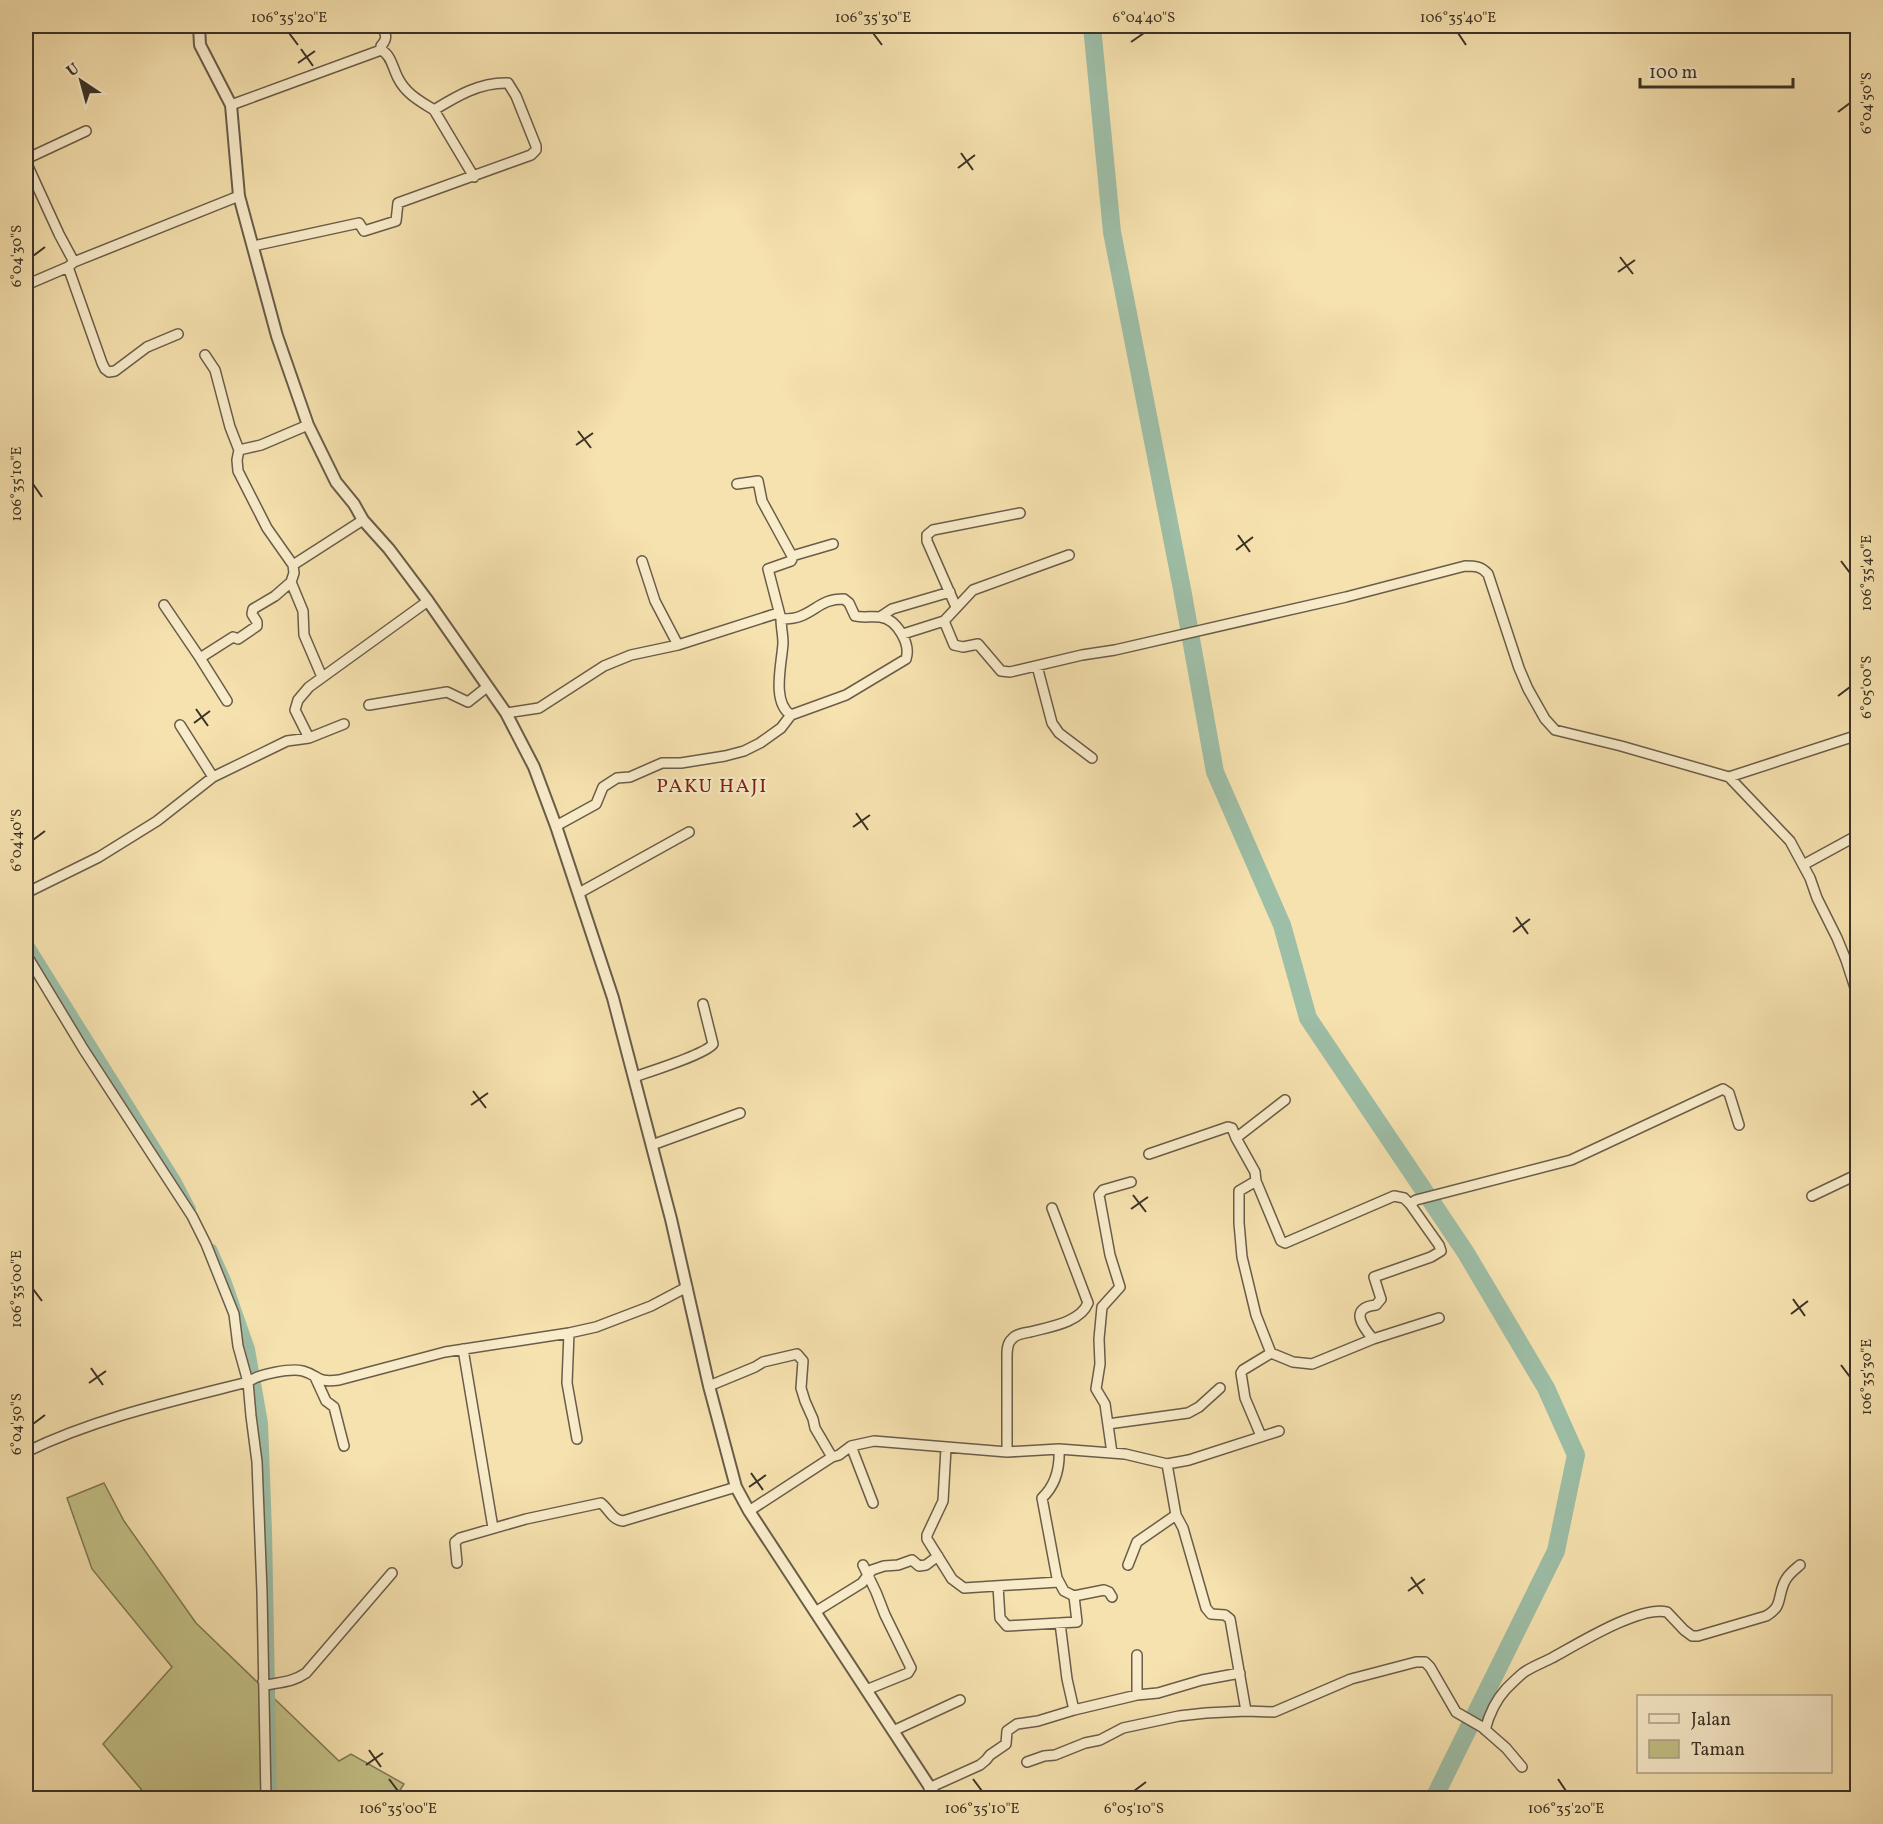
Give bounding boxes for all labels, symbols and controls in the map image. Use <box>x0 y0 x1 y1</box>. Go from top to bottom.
text: 106°35'20"E <box>251 8 327 29</box>
text: 106°35'30"E <box>835 8 911 29</box>
text: 6°04'40"S <box>1113 8 1175 29</box>
text: 106°35'40"E <box>1420 8 1496 29</box>
north arrow <box>51 51 111 111</box>
scale bar <box>1640 51 1793 89</box>
text: U <box>62 58 84 83</box>
text: 100 m <box>1649 61 1698 86</box>
text: 6°04'50"S <box>1857 72 1878 134</box>
text: 6°04'30"S <box>7 225 28 287</box>
text: 106°35'10"E <box>7 447 28 521</box>
text: 106°35'40"E <box>1857 535 1878 611</box>
text: 6°05'00"S <box>1857 655 1878 719</box>
district label: PAKU HAJI <box>656 773 768 801</box>
text: 6°04'40"S <box>7 809 28 871</box>
text: 106°35'00"E <box>7 1250 28 1328</box>
text: 106°35'30"E <box>1857 1339 1878 1415</box>
text: 6°04'50"S <box>7 1393 28 1455</box>
legend <box>1637 1695 1832 1773</box>
text: Jalan <box>1691 1708 1731 1733</box>
text: Taman <box>1691 1738 1745 1763</box>
text: 106°35'00"E <box>359 1799 437 1820</box>
text: 106°35'10"E <box>945 1799 1019 1820</box>
text: 6°05'10"S <box>1104 1799 1164 1820</box>
text: 106°35'20"E <box>1528 1799 1604 1820</box>

